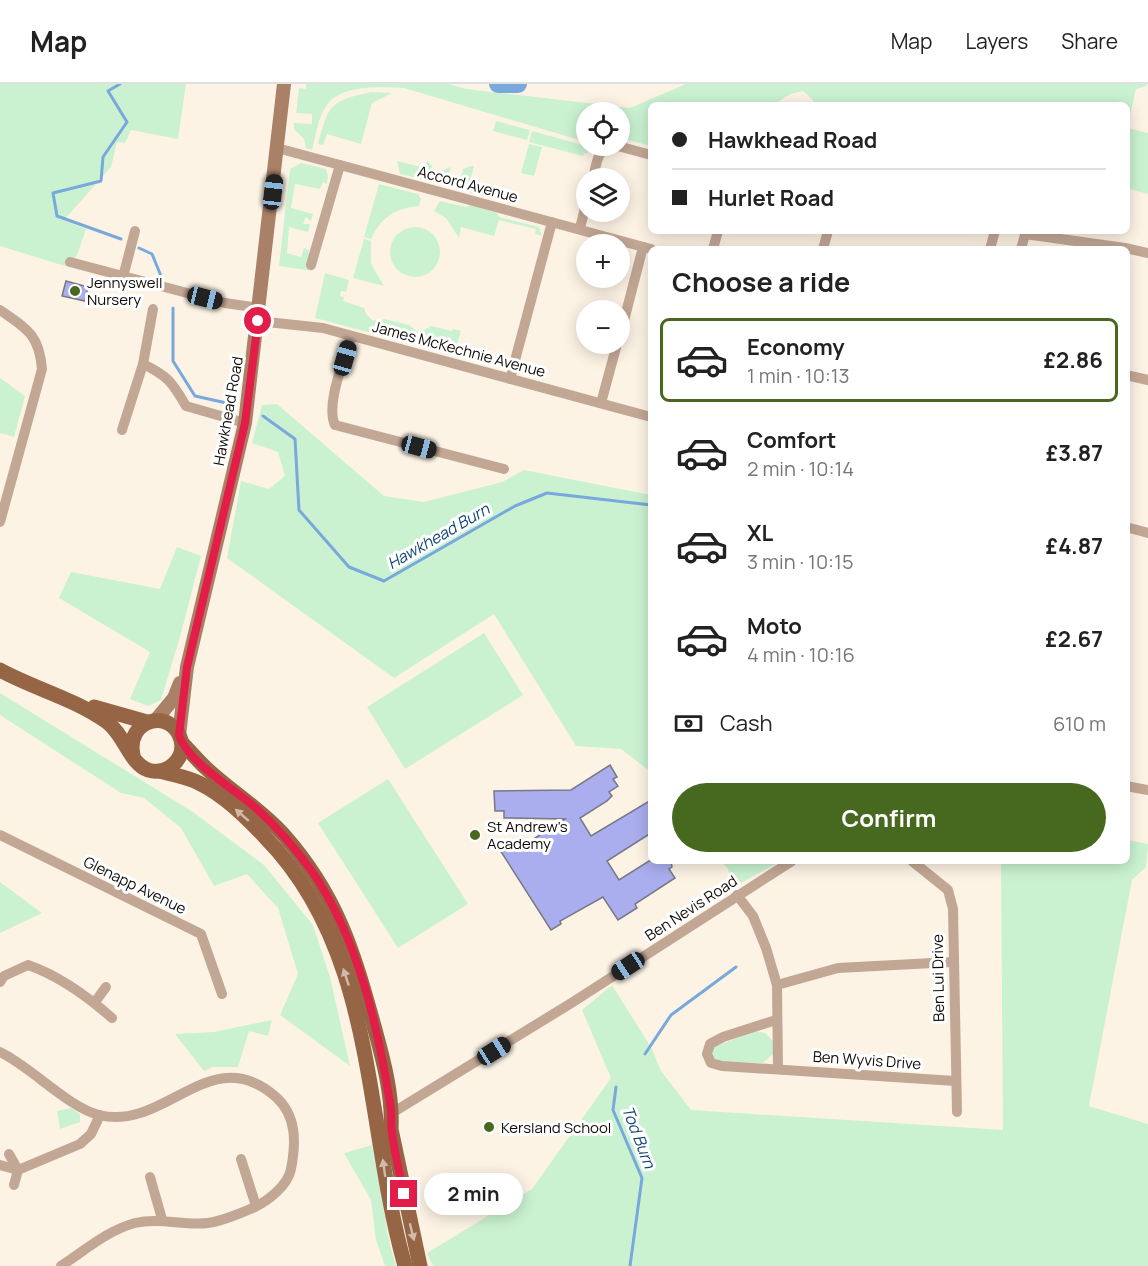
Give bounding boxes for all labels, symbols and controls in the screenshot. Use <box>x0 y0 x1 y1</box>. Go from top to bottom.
text: Map <box>30 22 87 60</box>
text: Map <box>891 27 932 55</box>
text: Layers <box>965 27 1028 55</box>
text: Share <box>1061 27 1118 55</box>
map controls <box>576 102 630 354</box>
button: locate <box>576 102 630 156</box>
text: Hawkhead Road <box>708 125 877 155</box>
street label: Accord Avenue <box>416 161 521 208</box>
button: layers <box>576 168 630 222</box>
car <box>262 173 284 211</box>
text: Hurlet Road <box>708 183 834 213</box>
button: + <box>576 234 630 288</box>
text: Choose a ride <box>672 263 850 300</box>
place label: Jennyswell Nursery <box>87 272 163 310</box>
marker: Jennyswell Nursery <box>68 284 82 298</box>
car <box>185 285 225 311</box>
button: − <box>576 300 630 354</box>
route start <box>244 307 271 334</box>
street label: James McKechnie Avenue <box>370 316 548 382</box>
text: Economy <box>747 332 845 362</box>
icon: car <box>675 333 729 387</box>
car <box>331 338 359 378</box>
text: £2.86 <box>1044 345 1103 375</box>
street label: Hawkhead Road <box>208 355 248 467</box>
text: 1 min · 10:13 <box>747 362 850 389</box>
text: Comfort <box>747 425 836 455</box>
icon: car <box>675 426 729 480</box>
car <box>399 434 439 460</box>
text: £3.87 <box>1046 438 1103 468</box>
text: 2 min · 10:14 <box>747 455 854 482</box>
water label: Hawkhead Burn <box>383 498 494 574</box>
text: XL <box>747 518 773 548</box>
icon: car <box>675 519 729 573</box>
text: £4.87 <box>1046 531 1103 561</box>
text: 3 min · 10:15 <box>747 548 853 575</box>
text: Moto <box>747 611 802 641</box>
icon: car <box>675 612 729 666</box>
text: £2.67 <box>1045 624 1103 654</box>
text: 4 min · 10:16 <box>747 641 855 668</box>
icon: cash <box>672 707 705 740</box>
text: Cash <box>720 708 773 738</box>
text: 610 m <box>1053 710 1106 737</box>
button: Confirm <box>672 783 1106 852</box>
one-way arrow <box>235 809 250 822</box>
place label: St Andrew's Academy <box>487 816 568 854</box>
marker: St Andrew's Academy <box>468 828 482 842</box>
street label: Glenapp Avenue <box>80 851 190 919</box>
street label: Ben Nevis Road <box>641 870 741 946</box>
street label: Ben Lui Drive <box>927 934 949 1022</box>
car <box>608 949 648 983</box>
one-way arrow <box>341 968 350 986</box>
car <box>474 1034 514 1068</box>
street label: Ben Wyvis Drive <box>812 1046 922 1074</box>
water label: Tod Burn <box>617 1103 661 1172</box>
place label: Kersland School <box>501 1117 611 1138</box>
marker: Kersland School <box>482 1120 496 1134</box>
one-way arrow <box>380 1158 389 1177</box>
callout: 2 min <box>425 1173 524 1215</box>
route end <box>390 1180 417 1207</box>
text: 2 min <box>447 1180 500 1207</box>
one-way arrow <box>407 1223 417 1241</box>

